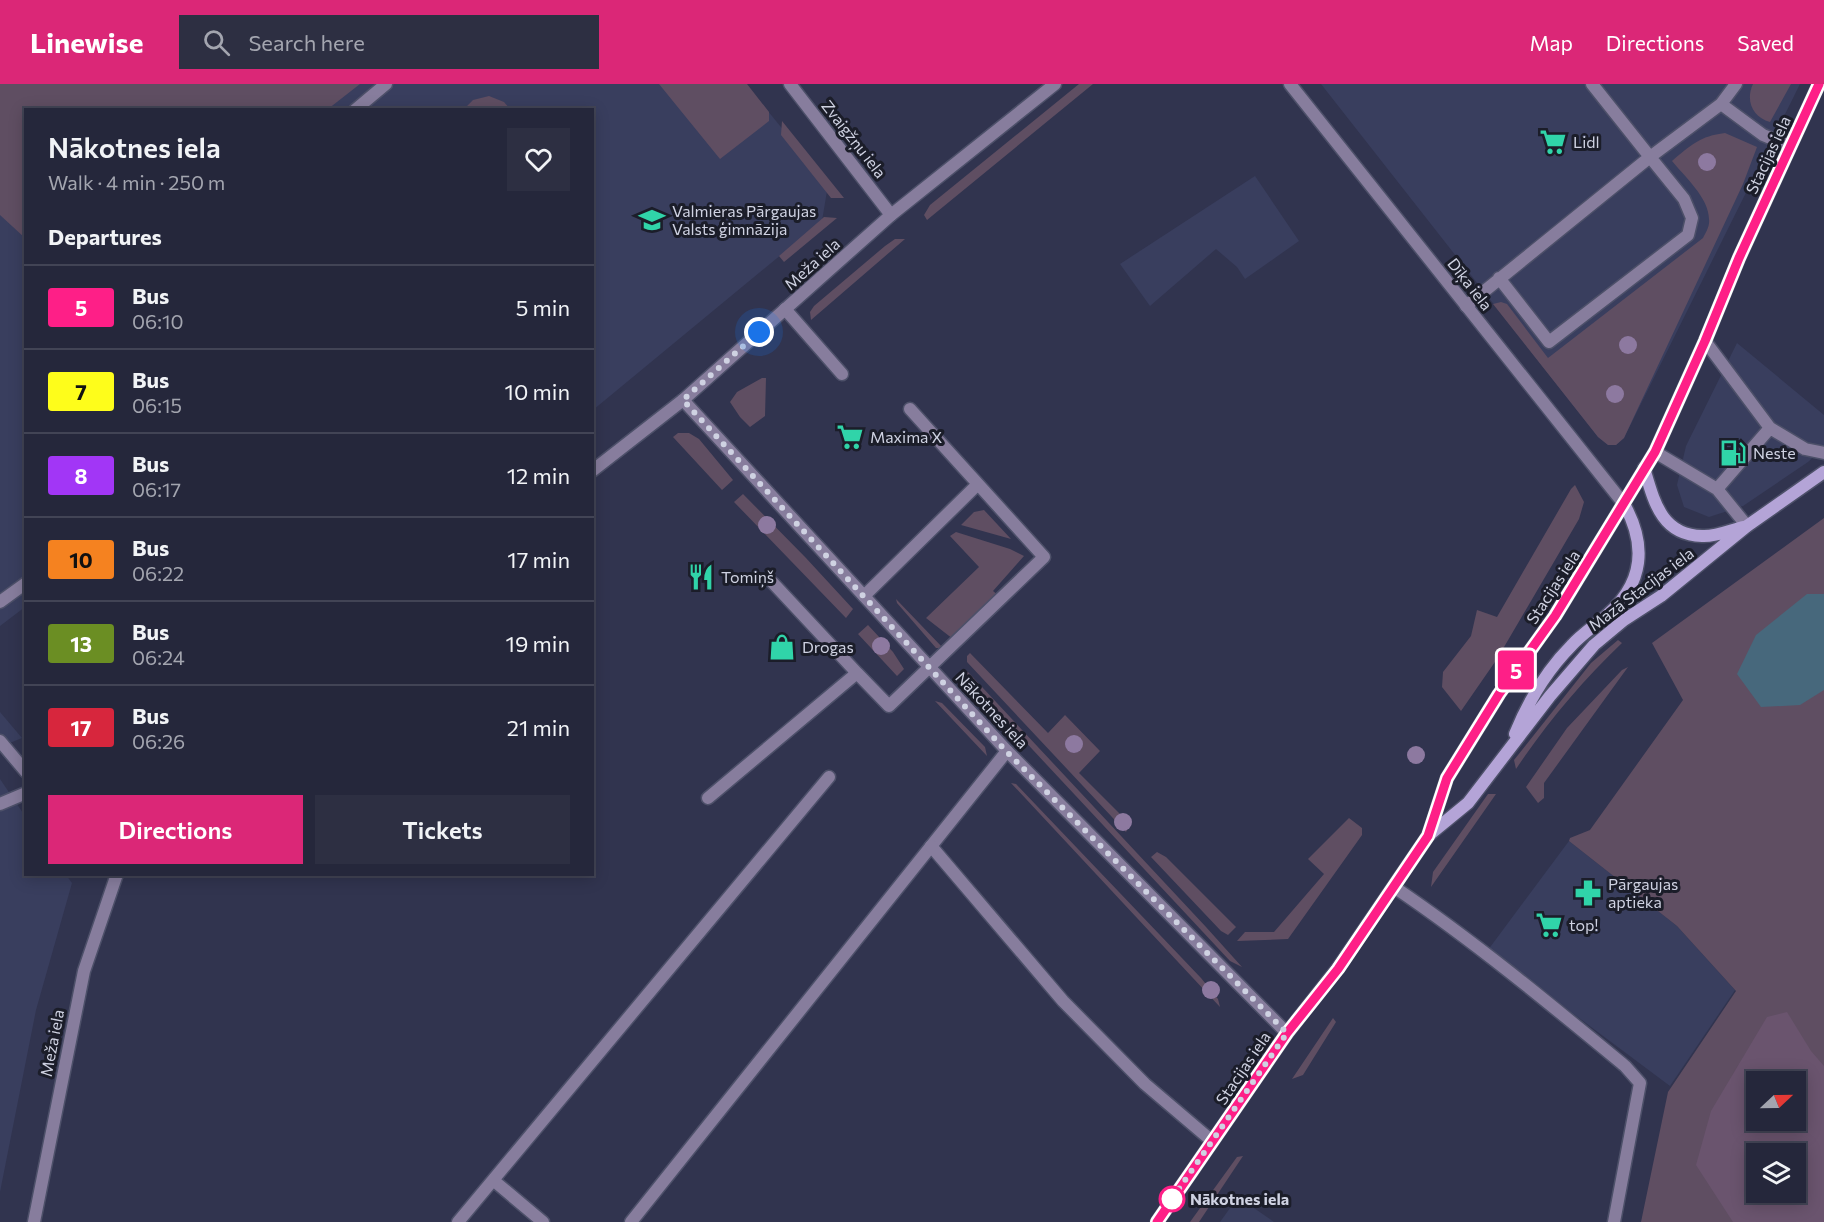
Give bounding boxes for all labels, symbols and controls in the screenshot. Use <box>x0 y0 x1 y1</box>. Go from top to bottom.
search box <box>179 15 599 69</box>
text: Linewise <box>30 25 143 59</box>
icon: search <box>200 26 233 59</box>
text: Search here <box>248 29 365 56</box>
text: Map <box>1530 30 1573 55</box>
text: Directions <box>1606 30 1704 55</box>
text: Saved <box>1737 30 1794 55</box>
street label: Zvaigžņu iela <box>817 96 891 183</box>
street label: Stacijas iela <box>1741 113 1794 197</box>
supermarket icon: Lidl <box>1538 127 1568 157</box>
button: heart <box>507 128 570 191</box>
text: Nākotnes iela <box>48 130 221 164</box>
place label: Lidl <box>1573 132 1600 151</box>
text: Walk · 4 min · 250 m <box>48 170 225 194</box>
place label: Valmieras Pārgaujas Valsts ģimnāzija <box>672 201 816 238</box>
school or university icon: Valmieras Pārgaujas Valsts ģimnāzija <box>637 205 667 235</box>
text: Departures <box>48 223 162 250</box>
street label: Meža iela <box>780 234 843 293</box>
street label: Dīķa iela <box>1443 254 1497 315</box>
text: Bus <box>132 282 169 309</box>
text: 5 min <box>516 294 570 321</box>
text: 5 <box>75 295 87 320</box>
text: 06:10 <box>132 309 184 333</box>
your location <box>744 317 774 347</box>
text: Bus <box>132 366 169 393</box>
text: 10 min <box>505 378 570 405</box>
text: 7 <box>75 379 87 404</box>
text: 06:15 <box>132 393 182 417</box>
supermarket icon: Maxima X <box>835 422 865 452</box>
place label: Maxima X <box>870 427 943 446</box>
fuel station icon: Neste <box>1718 438 1748 468</box>
place label: Neste <box>1753 443 1796 462</box>
text: Bus <box>132 450 169 477</box>
text: 12 min <box>507 462 570 489</box>
text: 8 <box>75 463 88 488</box>
text: 06:17 <box>132 477 181 501</box>
text: Bus <box>132 534 169 561</box>
street label: Mazā Stacijas iela <box>1584 543 1697 634</box>
text: 17 min <box>507 546 570 573</box>
street label: Stacijas iela <box>1522 546 1583 627</box>
text: 10 <box>69 547 93 572</box>
text: 06:22 <box>132 561 184 585</box>
restaurant icon: Tomiņš <box>686 562 716 592</box>
place label: Tomiņš <box>721 567 774 588</box>
text: Bus <box>132 618 169 645</box>
text: 19 min <box>506 630 570 657</box>
text: 13 <box>70 631 92 656</box>
shop icon: Drogas <box>767 632 797 662</box>
place label: Drogas <box>802 637 854 656</box>
text: 06:24 <box>132 645 185 669</box>
line badge: 5 <box>1496 650 1535 690</box>
text: 5 <box>1510 658 1522 683</box>
street label: Nākotnes iela <box>952 667 1033 752</box>
text: Bus <box>132 702 169 729</box>
text: 21 min <box>507 714 570 741</box>
text: 17 <box>70 715 92 740</box>
text: 06:26 <box>132 729 185 753</box>
button: Directions <box>48 795 303 864</box>
button: Tickets <box>315 795 570 864</box>
place label: Pārgaujas aptieka <box>1608 874 1678 911</box>
pharmacy icon: Pārgaujas aptieka <box>1573 878 1603 908</box>
supermarket icon: top! <box>1534 910 1564 940</box>
place label: top! <box>1569 915 1598 934</box>
street label: Meža iela <box>36 1008 67 1078</box>
street label: Stacijas iela <box>1211 1028 1274 1108</box>
north arrow <box>1746 1071 1806 1131</box>
map controls <box>1746 1071 1806 1203</box>
button: layers <box>1746 1143 1806 1203</box>
marker: Nākotnes iela <box>1159 1186 1185 1212</box>
place label: Nākotnes iela <box>1190 1189 1289 1208</box>

